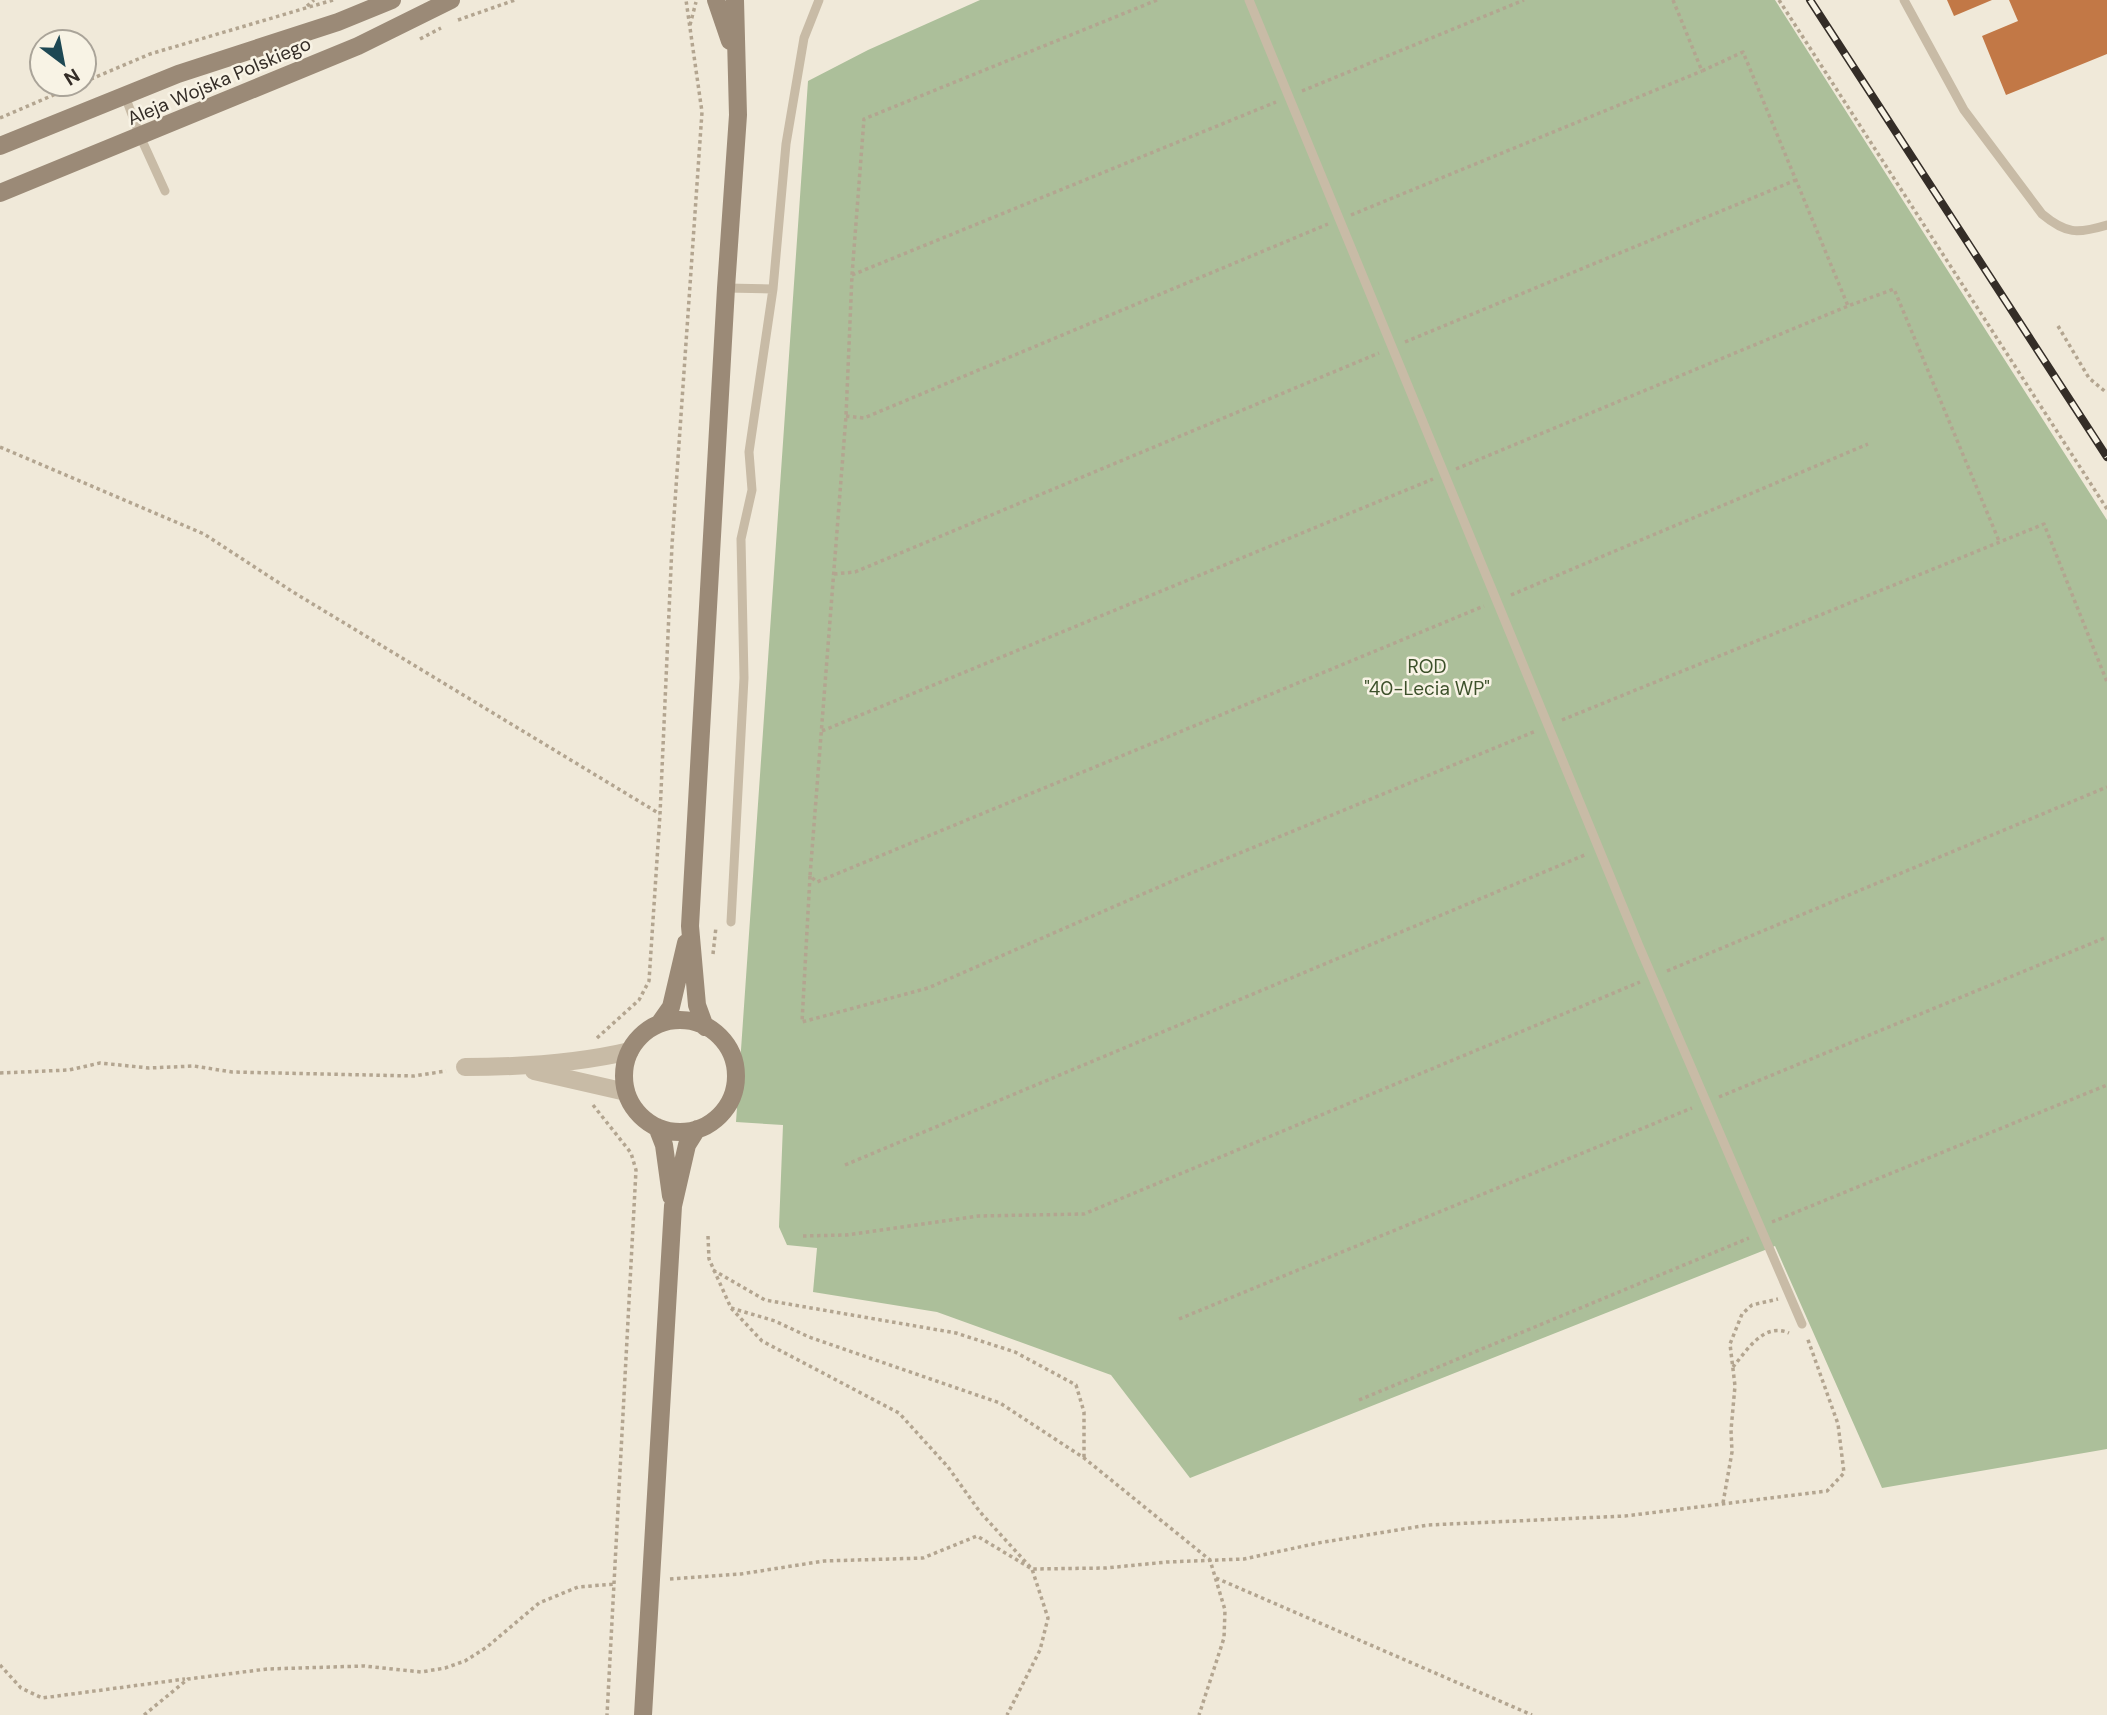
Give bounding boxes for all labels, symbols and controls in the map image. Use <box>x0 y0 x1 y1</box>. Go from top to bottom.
north arrow <box>28 28 98 98</box>
street label: Aleja Wojska Polskiego <box>123 31 315 131</box>
text: N <box>59 63 84 91</box>
park label: ROD "40-Lecia WP" <box>1364 654 1490 701</box>

